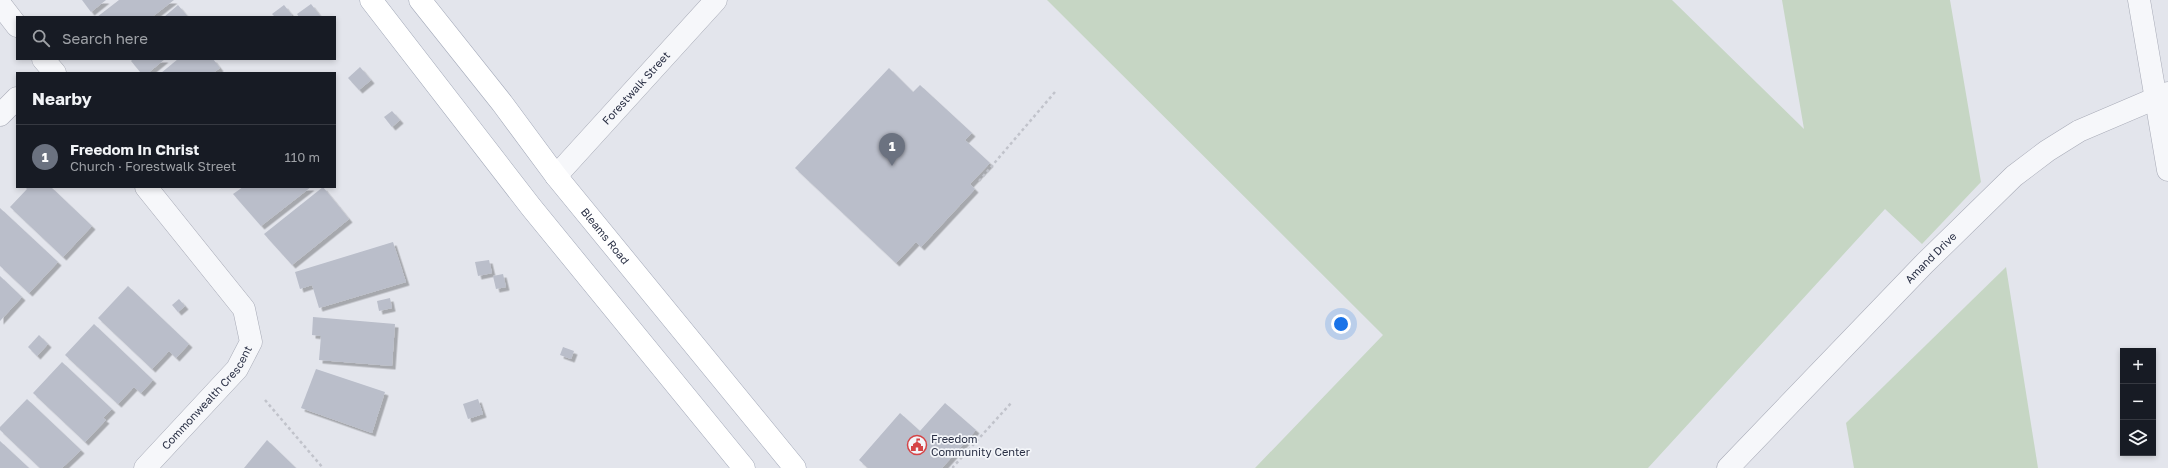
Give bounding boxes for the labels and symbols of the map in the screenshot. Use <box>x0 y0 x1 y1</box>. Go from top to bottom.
street label: Forestwalk Street <box>599 48 672 127</box>
pin: 1 <box>879 133 905 166</box>
street label: Bleams Road <box>579 205 632 266</box>
street label: Amand Drive <box>1902 229 1959 286</box>
your location <box>1331 314 1351 334</box>
street label: Commonwealth Crescent <box>159 343 254 452</box>
place label: Freedom Community Center <box>931 432 1031 458</box>
public building icon: Freedom Community Center <box>906 434 928 456</box>

